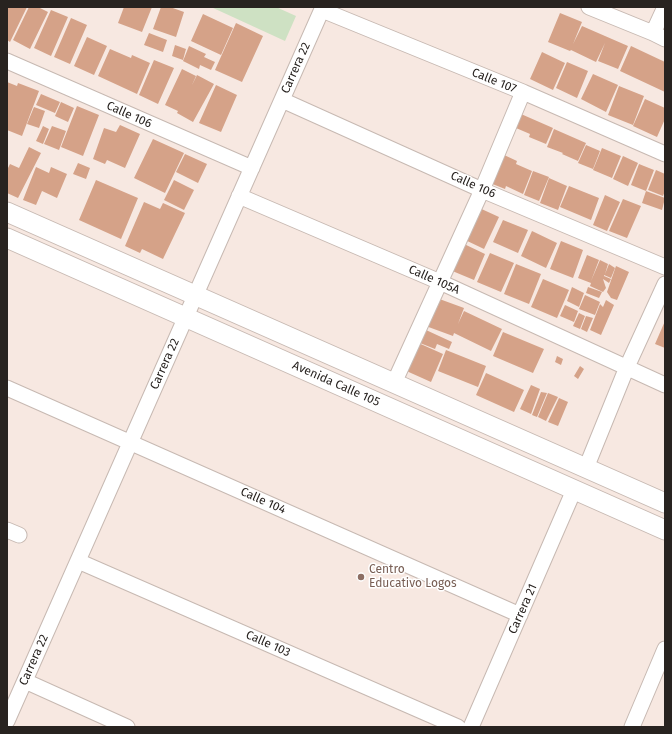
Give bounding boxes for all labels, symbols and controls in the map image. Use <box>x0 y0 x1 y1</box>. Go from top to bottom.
street label: Carrera 22 <box>278 40 314 96</box>
street label: Calle 107 <box>470 66 518 96</box>
street label: Calle 106 <box>104 99 154 131</box>
street label: Calle 106 <box>448 169 498 201</box>
street label: Calle 105A <box>406 262 462 298</box>
street label: Carrera 22 <box>147 336 183 392</box>
street label: Avenida Calle 105 <box>290 358 382 410</box>
street label: Calle 104 <box>238 485 288 517</box>
place label: Centro Educativo Logos <box>369 563 457 591</box>
marker: Centro Educativo Logos <box>356 572 366 582</box>
street label: Carrera 21 <box>506 582 540 636</box>
street label: Calle 103 <box>243 628 293 660</box>
street label: Carrera 22 <box>16 632 52 688</box>

